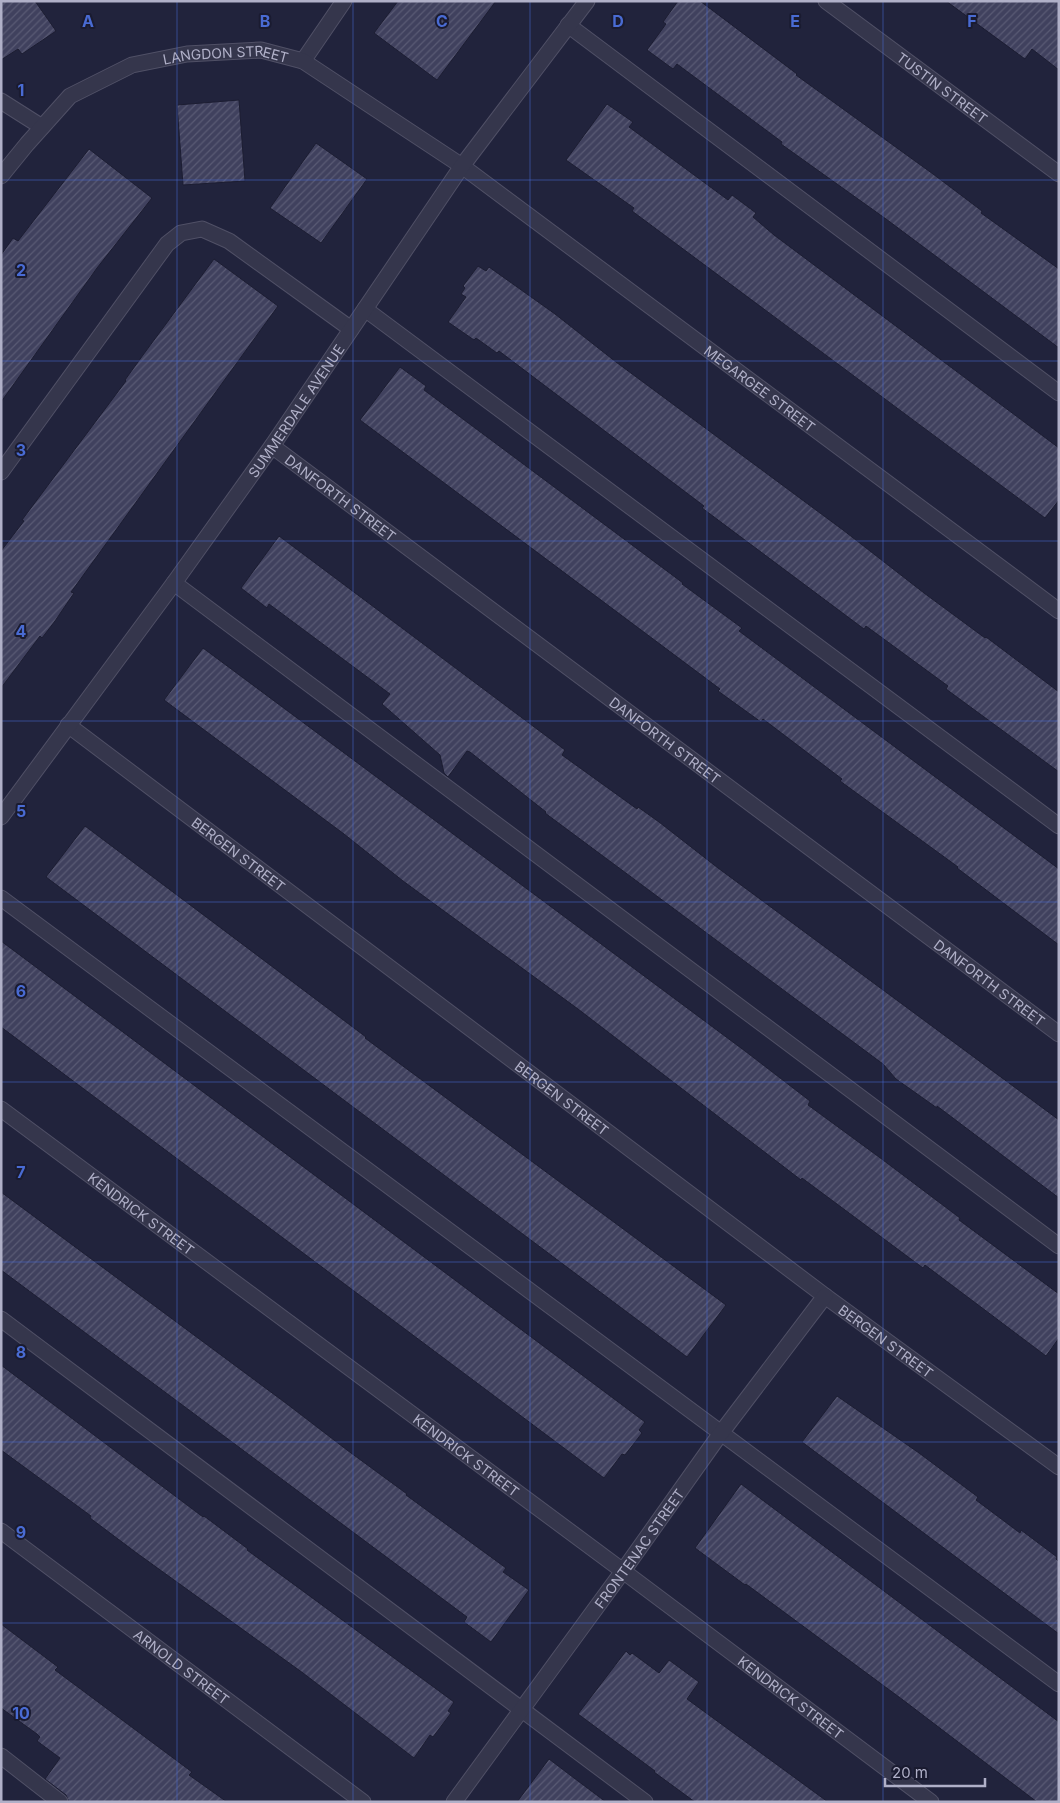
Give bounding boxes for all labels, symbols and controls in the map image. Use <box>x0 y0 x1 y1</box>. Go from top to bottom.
text: A <box>82 11 94 31</box>
text: B <box>260 11 270 31</box>
text: C <box>436 11 448 31</box>
text: D <box>612 11 624 31</box>
text: E <box>790 11 800 31</box>
text: F <box>967 11 977 31</box>
street label: LANGDON STREET <box>161 41 290 67</box>
street label: TUSTIN STREET <box>894 48 991 127</box>
text: 1 <box>18 80 24 100</box>
text: 2 <box>16 260 26 280</box>
street label: SUMMERDALE AVENUE <box>244 341 347 481</box>
street label: MEGARGEE STREET <box>701 341 819 435</box>
text: 3 <box>16 440 26 460</box>
street label: DANFORTH STREET <box>282 451 400 544</box>
text: 4 <box>16 621 27 641</box>
street label: DANFORTH STREET <box>607 693 724 787</box>
text: 5 <box>16 801 26 821</box>
street label: BERGEN STREET <box>189 813 289 895</box>
street label: DANFORTH STREET <box>931 935 1049 1029</box>
text: 6 <box>16 981 26 1001</box>
street label: BERGEN STREET <box>512 1057 612 1139</box>
text: 7 <box>16 1162 26 1182</box>
street label: KENDRICK STREET <box>85 1168 198 1258</box>
street label: BERGEN STREET <box>836 1301 937 1381</box>
text: 8 <box>16 1342 26 1362</box>
street label: KENDRICK STREET <box>410 1410 523 1500</box>
street label: FRONTENAC STREET <box>590 1485 687 1611</box>
text: 9 <box>16 1522 26 1542</box>
street label: ARNOLD STREET <box>131 1625 233 1708</box>
street label: KENDRICK STREET <box>735 1652 847 1742</box>
text: 10 <box>12 1703 30 1723</box>
scale bar <box>885 1756 985 1788</box>
text: 20 m <box>892 1763 928 1782</box>

